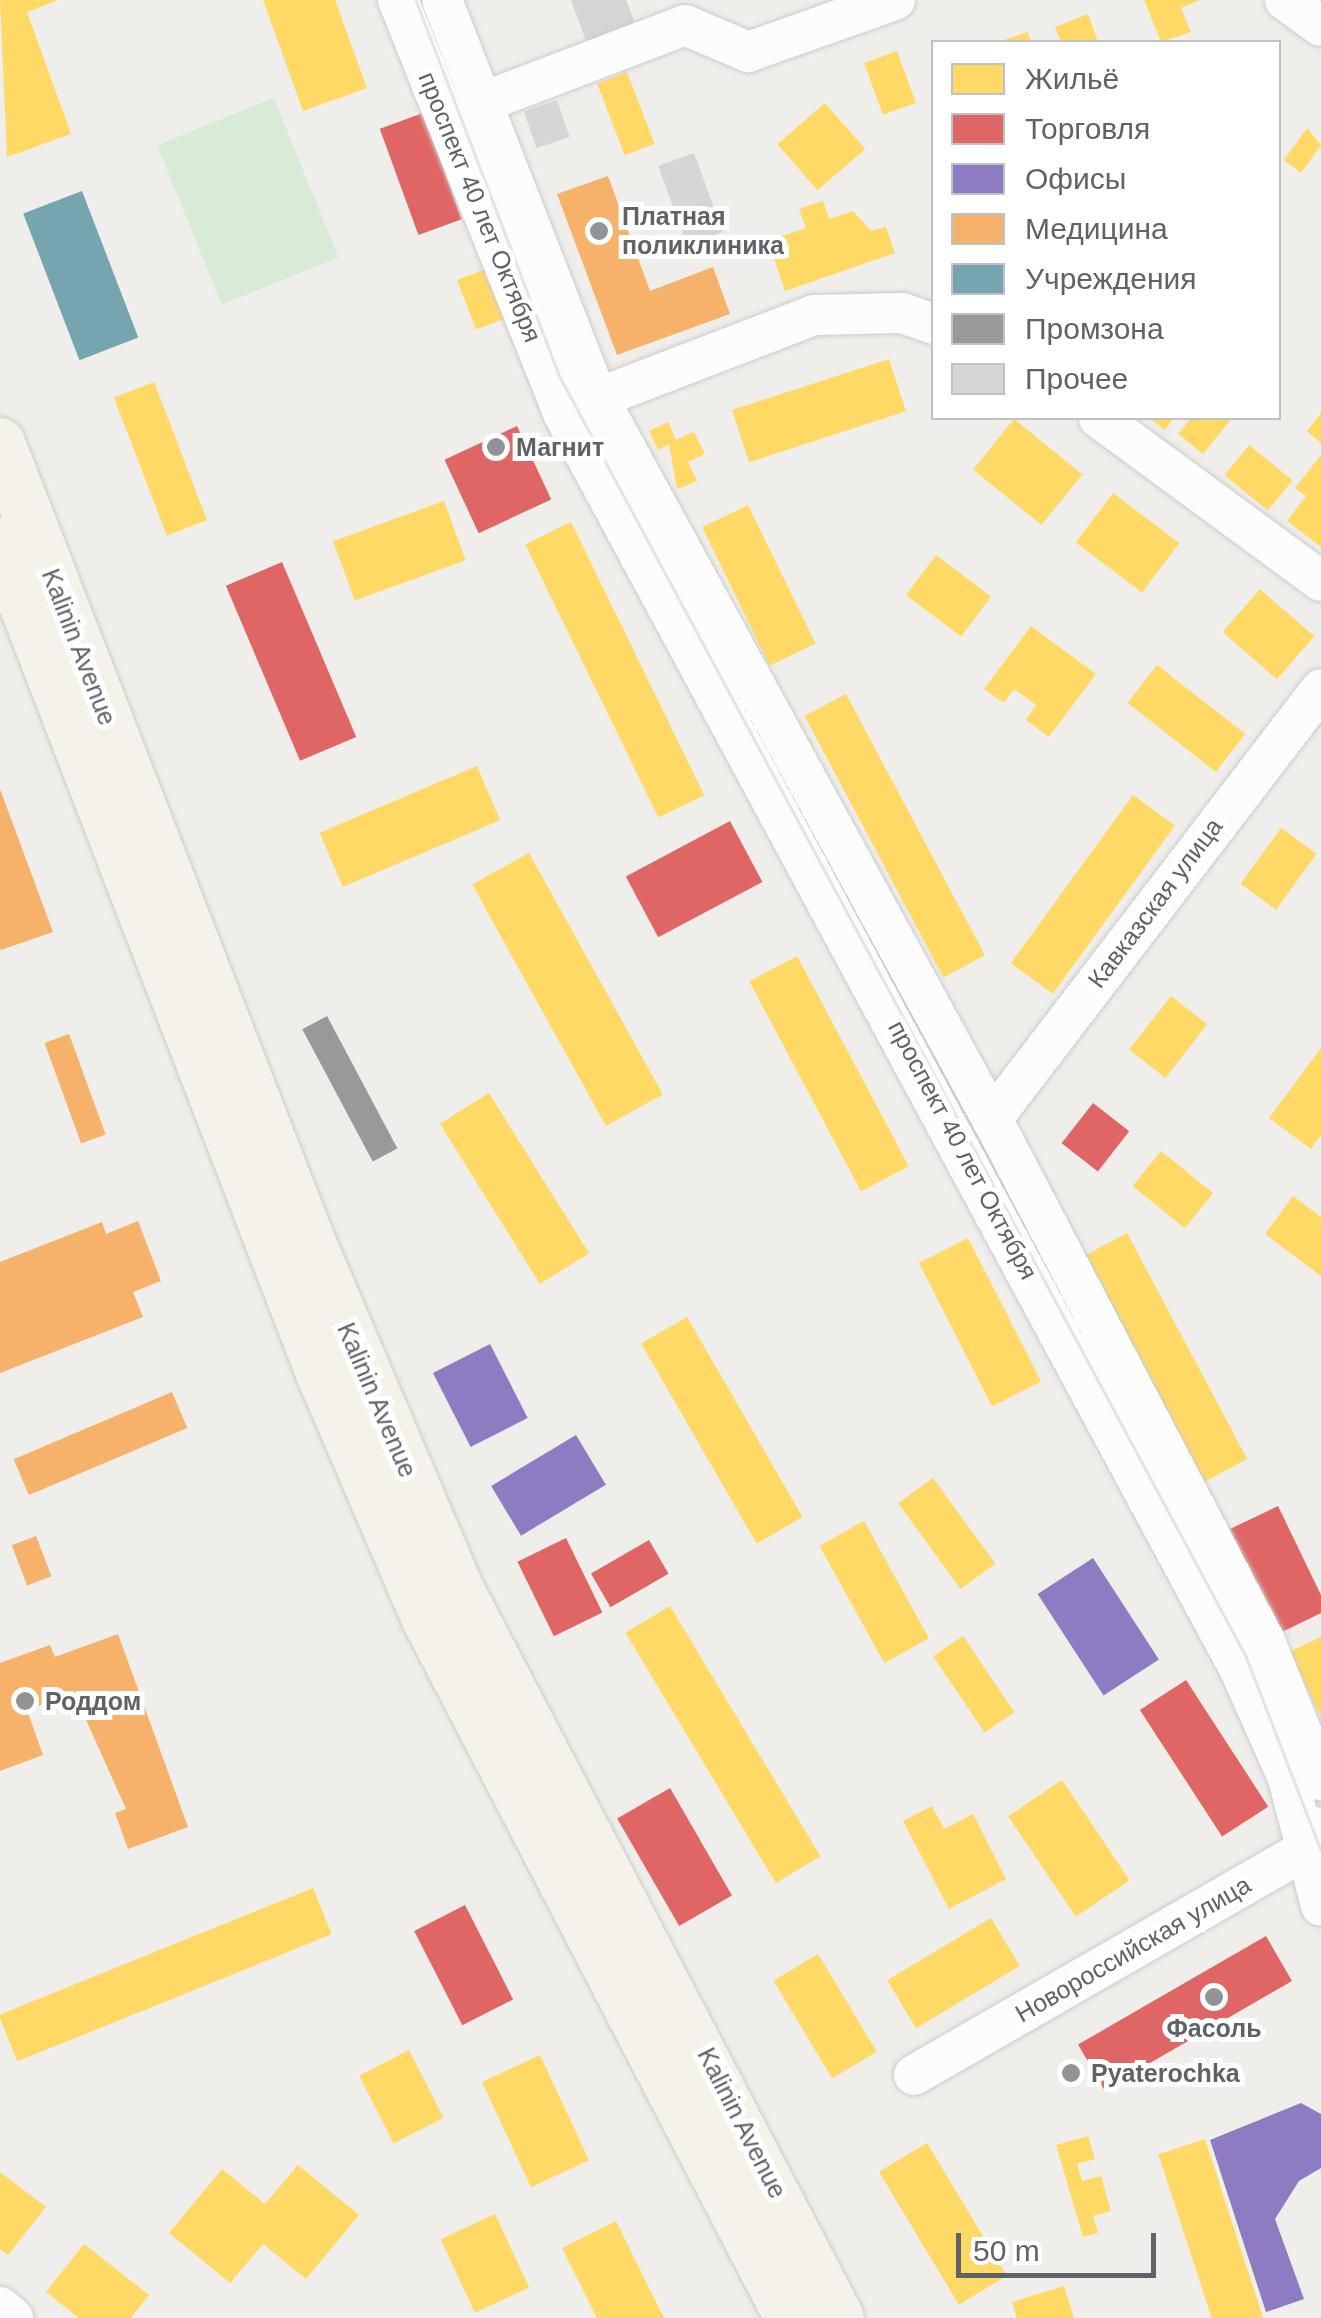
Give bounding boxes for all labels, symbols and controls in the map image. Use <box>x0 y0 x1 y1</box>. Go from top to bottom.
legend <box>931 40 1281 420</box>
text: Жильё <box>1025 62 1119 95</box>
street label: проспект 40 лет Октября <box>412 67 548 347</box>
text: Торговля <box>1025 112 1150 145</box>
text: Офисы <box>1025 162 1126 195</box>
place label: Платная поликлиника <box>622 202 784 261</box>
text: Медицина <box>1025 212 1168 245</box>
marker: Платная поликлиника <box>586 218 612 244</box>
text: Учреждения <box>1025 262 1197 295</box>
text: Промзона <box>1025 312 1164 345</box>
text: Прочее <box>1025 362 1128 395</box>
place label: Магнит <box>516 432 604 462</box>
marker: Магнит <box>485 436 507 458</box>
street label: Kalinin Avenue <box>35 564 123 730</box>
street label: Кавказская улица <box>1081 812 1229 994</box>
street label: проспект 40 лет Октября <box>882 1015 1044 1285</box>
street label: Kalinin Avenue <box>331 1318 423 1482</box>
place label: Роддом <box>45 1686 141 1716</box>
marker: Роддом <box>14 1690 36 1712</box>
street label: Новороссийская улица <box>1010 1869 1256 2029</box>
marker: Фасоль <box>1203 1986 1225 2008</box>
place label: Фасоль <box>1166 2013 1262 2043</box>
street label: Kalinin Avenue <box>691 2042 793 2204</box>
place label: Pyaterochka <box>1091 2058 1240 2088</box>
marker: Pyaterochka <box>1060 2062 1082 2084</box>
scale bar <box>961 2213 1161 2275</box>
text: 50 m <box>973 2234 1040 2267</box>

